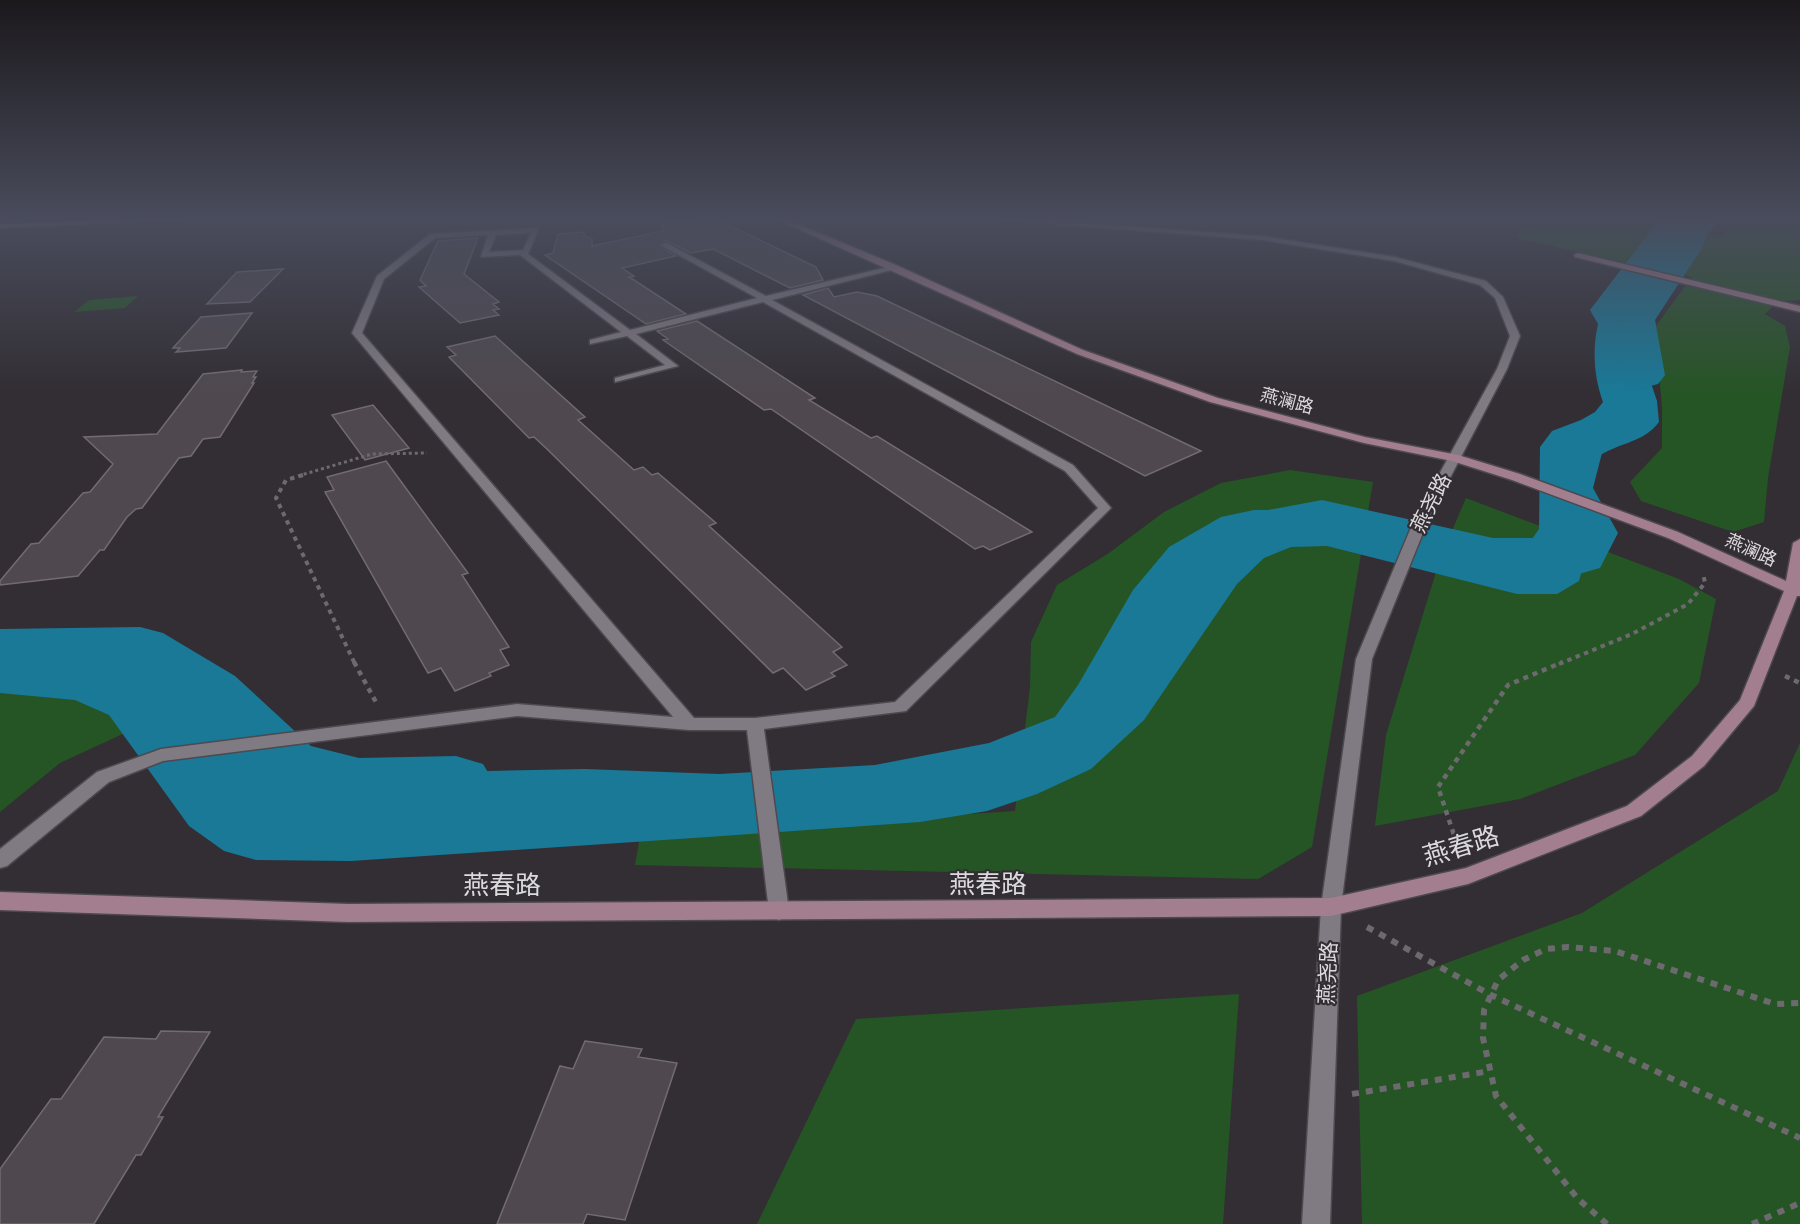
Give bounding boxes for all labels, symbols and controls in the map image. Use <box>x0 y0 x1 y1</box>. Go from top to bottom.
street label: 燕澜路 <box>1258 382 1316 418</box>
street label: 燕尧路 <box>1404 469 1455 536</box>
street label: 燕澜路 <box>1722 528 1781 570</box>
street label: 燕春路 <box>1419 818 1502 871</box>
street label: 燕春路 <box>949 867 1027 898</box>
street label: 燕春路 <box>463 868 541 899</box>
street label: 燕尧路 <box>1312 941 1341 1005</box>

